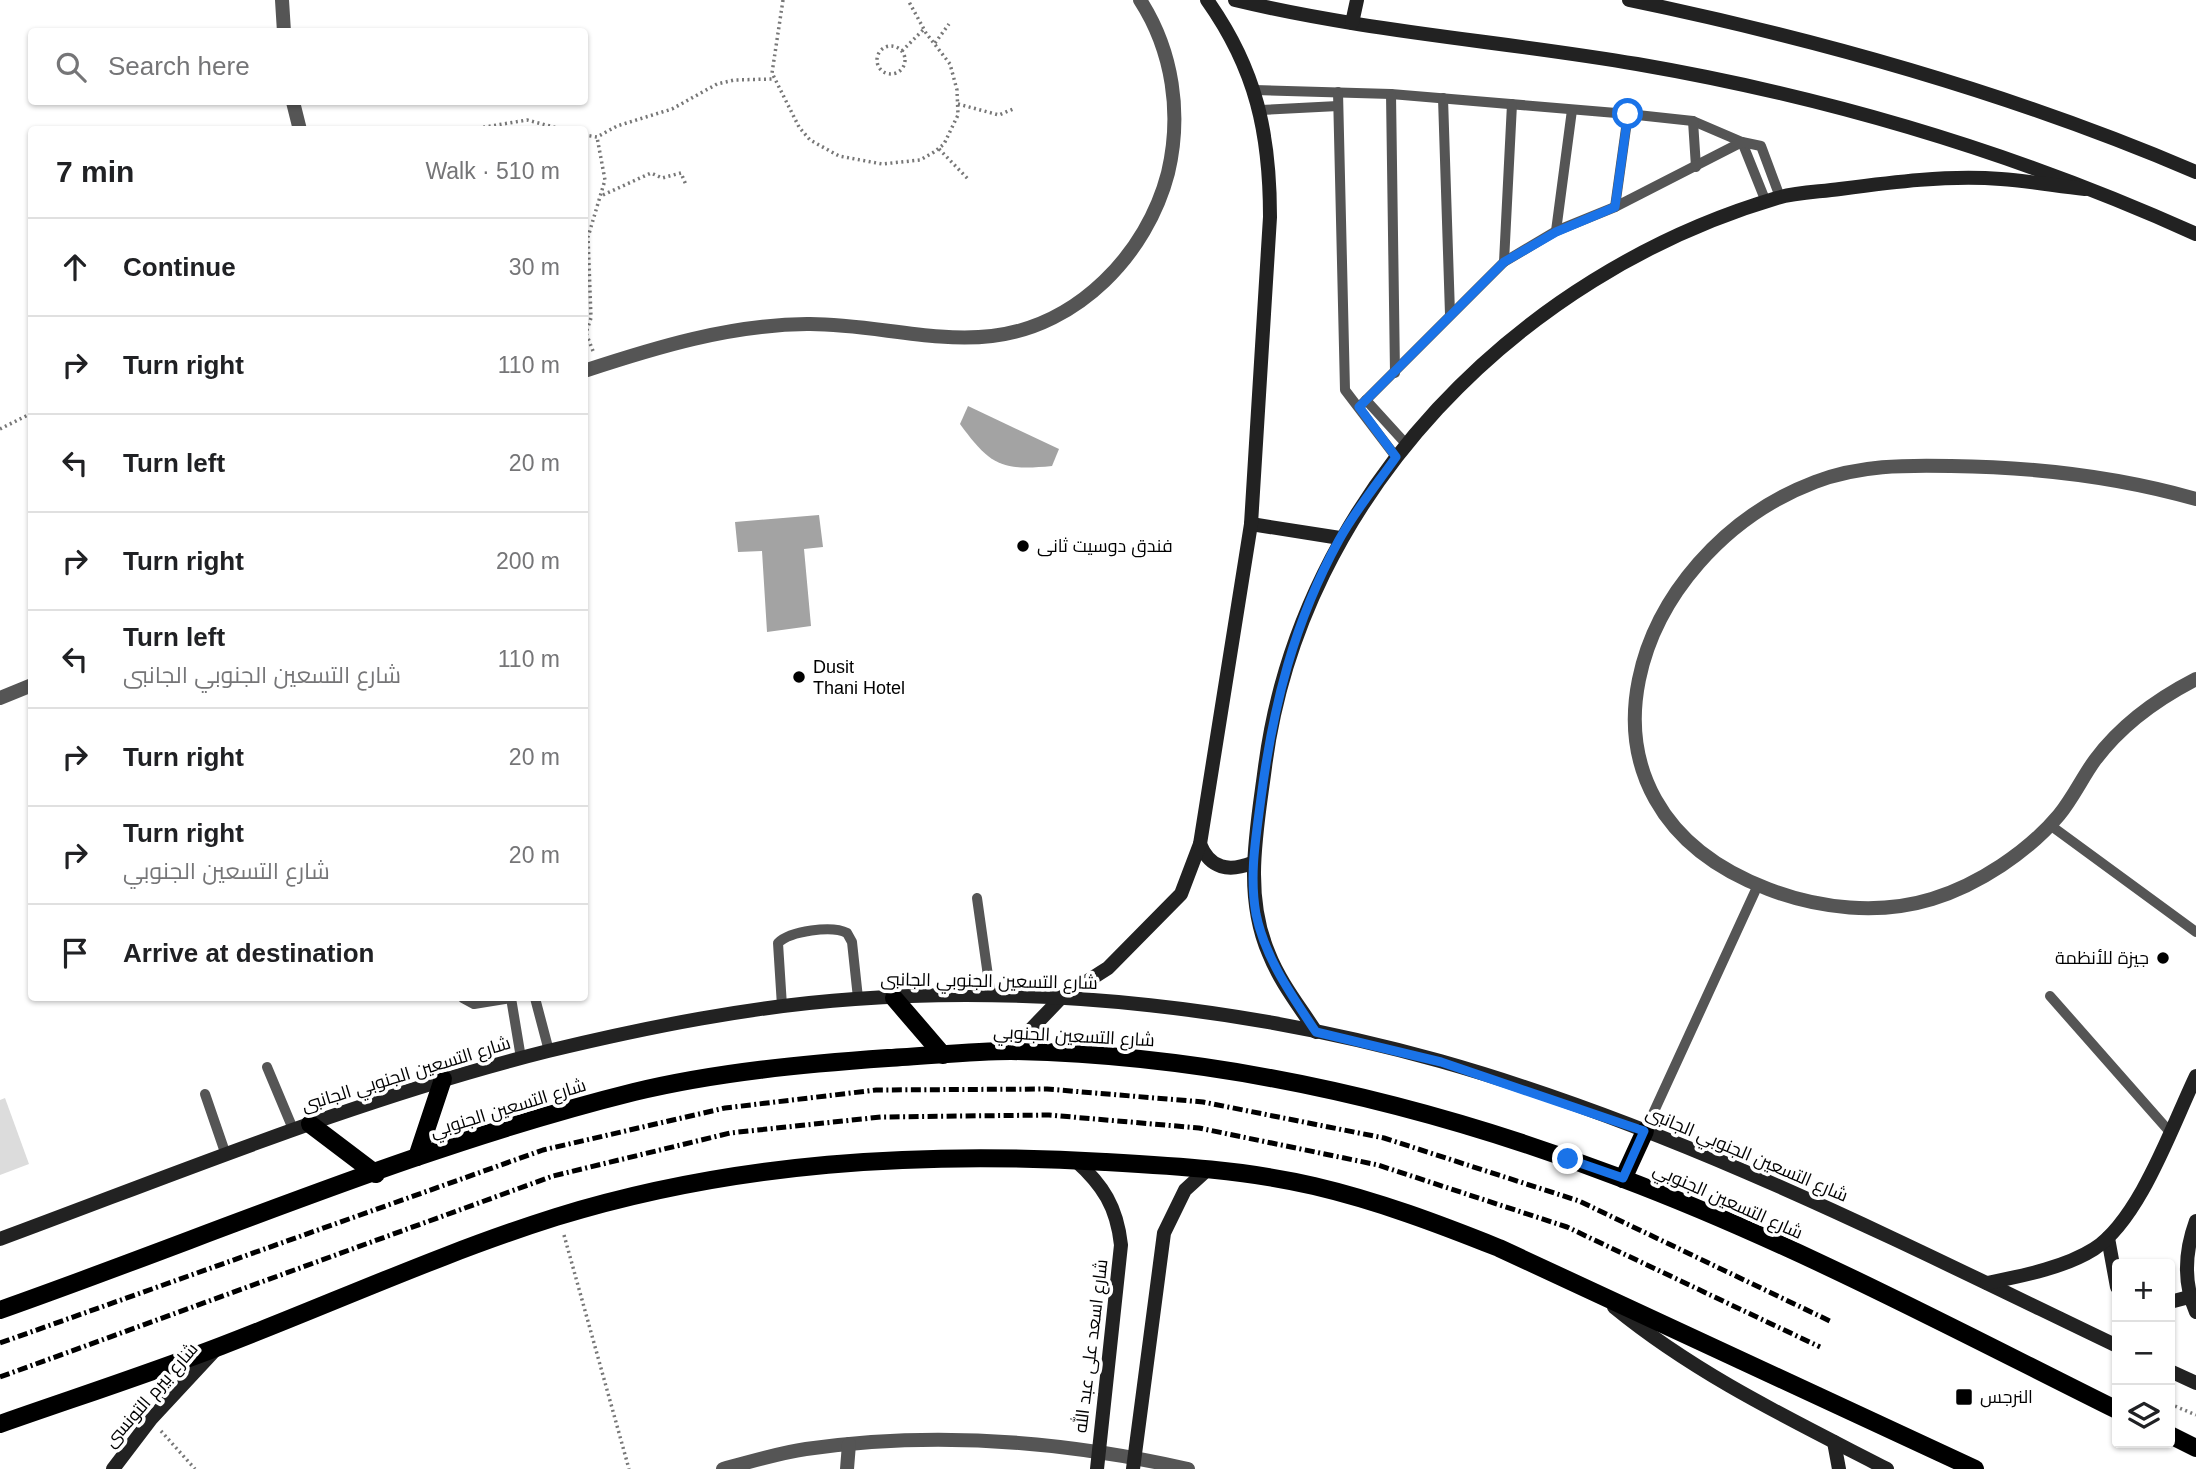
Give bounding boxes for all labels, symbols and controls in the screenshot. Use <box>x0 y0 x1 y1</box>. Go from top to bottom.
search box <box>28 28 588 105</box>
icon: search <box>52 48 90 86</box>
text: Search here <box>108 51 250 81</box>
route start <box>1612 98 1643 129</box>
text: 7 min <box>56 155 134 188</box>
text: Walk · 510 m <box>425 158 560 184</box>
icon: ahead <box>56 248 94 286</box>
text: Continue <box>123 252 236 282</box>
text: 30 m <box>509 254 560 280</box>
icon: right <box>56 346 94 384</box>
text: Turn right <box>123 350 244 380</box>
text: 110 m <box>498 352 560 378</box>
icon: left <box>56 444 94 482</box>
text: Turn left <box>123 448 225 478</box>
text: 20 m <box>509 450 560 476</box>
place label: فندق دوسيت ثانى <box>1037 536 1173 558</box>
marker: فندق دوسيت ثانى <box>1015 538 1031 554</box>
icon: right <box>56 542 94 580</box>
text: Turn right <box>123 546 244 576</box>
text: 200 m <box>496 548 560 574</box>
text: Turn left <box>123 622 225 652</box>
icon: left <box>56 640 94 678</box>
text: 110 m <box>498 646 560 672</box>
place label: Dusit Thani Hotel <box>813 657 905 698</box>
text: شارع التسعين الجنوبي الجانبى <box>123 662 401 688</box>
marker: Dusit Thani Hotel <box>791 669 807 685</box>
icon: right <box>56 738 94 776</box>
text: Turn right <box>123 742 244 772</box>
text: 20 m <box>509 744 560 770</box>
text: Turn right <box>123 818 244 848</box>
icon: right <box>56 836 94 874</box>
text: 20 m <box>509 842 560 868</box>
text: شارع التسعين الجنوبي <box>123 858 330 884</box>
icon: arrive <box>56 934 94 972</box>
text: Arrive at destination <box>123 938 374 968</box>
place label: جيزة للأنظمة <box>2055 948 2149 969</box>
marker: جيزة للأنظمة <box>2155 950 2171 966</box>
street label: شارع التسعين الجنوبي الجانبى <box>880 969 1098 997</box>
street label: شارع التسعين الجنوبي <box>992 1022 1155 1054</box>
street label: شارع التسعين الجنوبي الجانبى <box>299 1032 513 1116</box>
street label: شارع التسعين الجنوبي <box>427 1074 589 1142</box>
street label: شارع التسعين الجنوبي الجانبى <box>1643 1102 1851 1206</box>
route end <box>1552 1143 1583 1174</box>
street label: شارع التسعين الجنوبي <box>1650 1158 1806 1244</box>
street label: شارع اسعد على عبد الله <box>1068 1258 1114 1434</box>
map controls <box>2112 1259 2175 1448</box>
button: + <box>2112 1259 2175 1322</box>
button: − <box>2112 1322 2175 1385</box>
street label: شارع بيرم التونسى <box>100 1339 203 1453</box>
button: layers <box>2112 1385 2175 1448</box>
marker: النرجس <box>1954 1387 1974 1407</box>
place label: النرجس <box>1980 1387 2033 1408</box>

